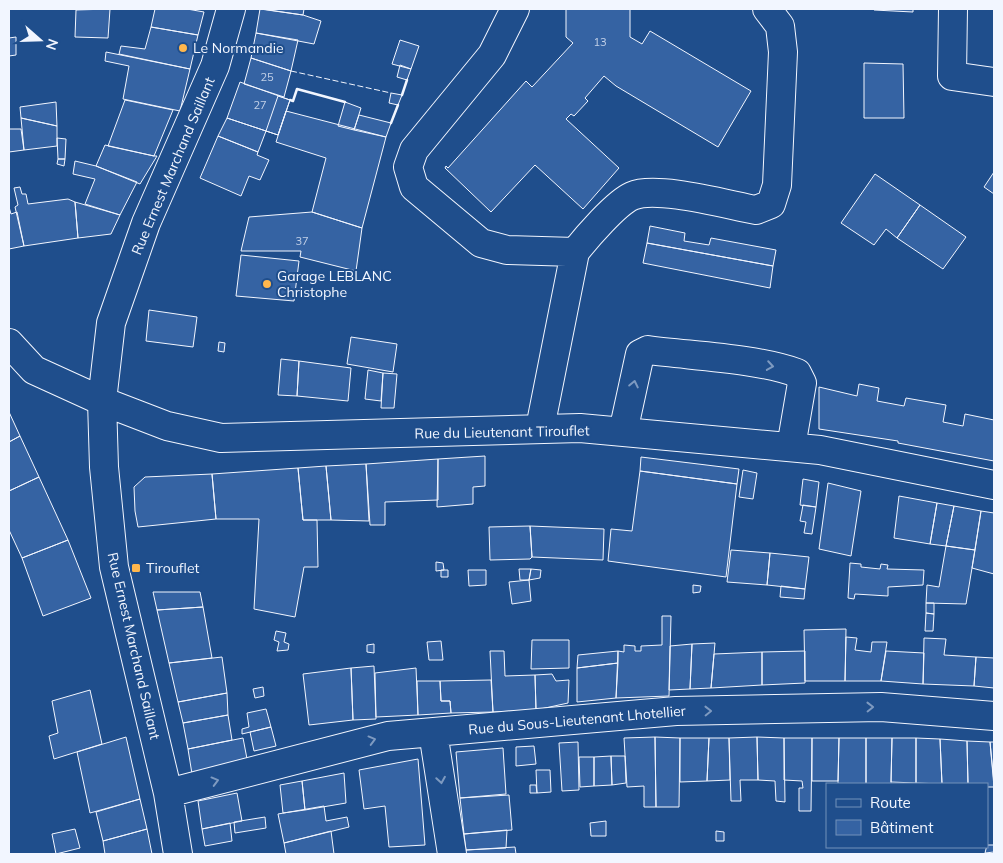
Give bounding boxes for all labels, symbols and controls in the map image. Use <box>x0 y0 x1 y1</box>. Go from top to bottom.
north arrow <box>15 15 65 65</box>
house number: 13 <box>593 35 607 49</box>
text: N <box>42 36 62 52</box>
place label: Le Normandie <box>193 39 284 57</box>
marker: Le Normandie <box>177 42 189 54</box>
house number: 25 <box>260 70 274 84</box>
street label: Rue Ernest Marchand Saillant <box>127 74 219 258</box>
house number: 27 <box>253 98 267 112</box>
house number: 37 <box>295 234 309 248</box>
place label: Garage LEBLANC Christophe <box>277 267 392 301</box>
marker: Garage LEBLANC Christophe <box>261 278 273 290</box>
one-way arrow <box>765 361 774 371</box>
one-way arrow <box>628 380 638 389</box>
street label: Rue du Lieutenant Tirouflet <box>414 421 590 443</box>
street label: Rue Ernest Marchand Saillant <box>104 551 164 741</box>
place label: Tirouflet <box>146 559 200 577</box>
marker: Tirouflet <box>130 562 142 574</box>
street label: Rue du Sous-Lieutenant Lhotellier <box>467 701 687 738</box>
one-way arrow <box>867 702 875 713</box>
one-way arrow <box>704 705 712 716</box>
one-way arrow <box>368 735 377 746</box>
one-way arrow <box>210 776 218 786</box>
one-way arrow <box>435 776 445 785</box>
legend <box>826 783 988 848</box>
text: Route <box>870 793 911 812</box>
text: Bâtiment <box>870 818 933 837</box>

